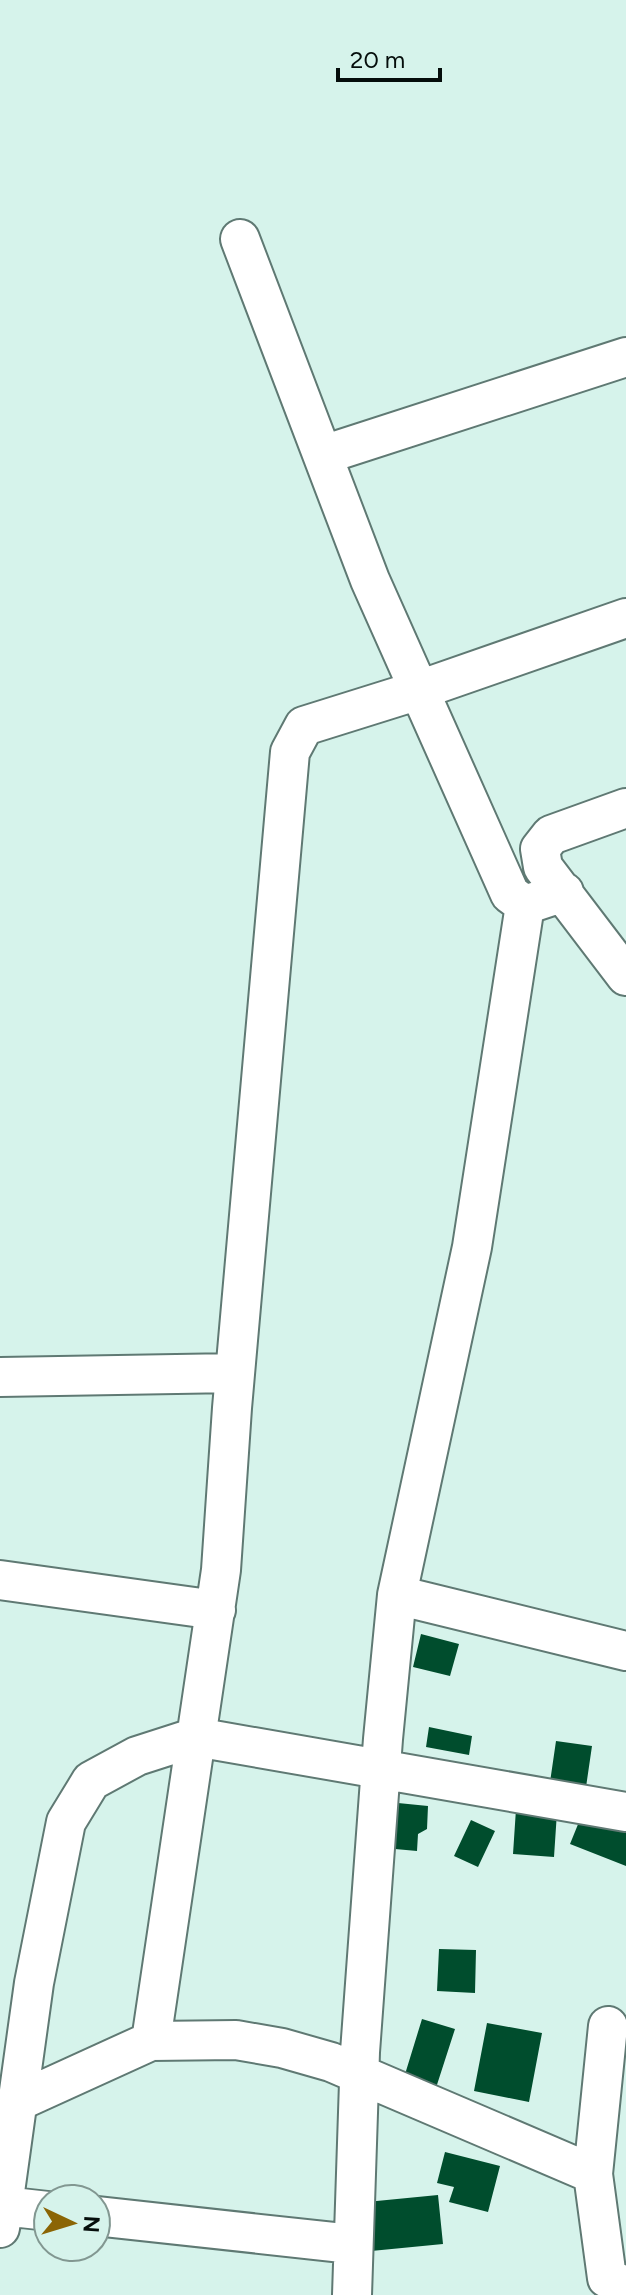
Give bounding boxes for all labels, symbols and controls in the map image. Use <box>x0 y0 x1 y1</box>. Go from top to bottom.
scale bar <box>338 32 440 82</box>
text: 20 m <box>350 45 405 74</box>
north arrow <box>32 2183 112 2263</box>
text: N <box>77 2215 106 2234</box>

